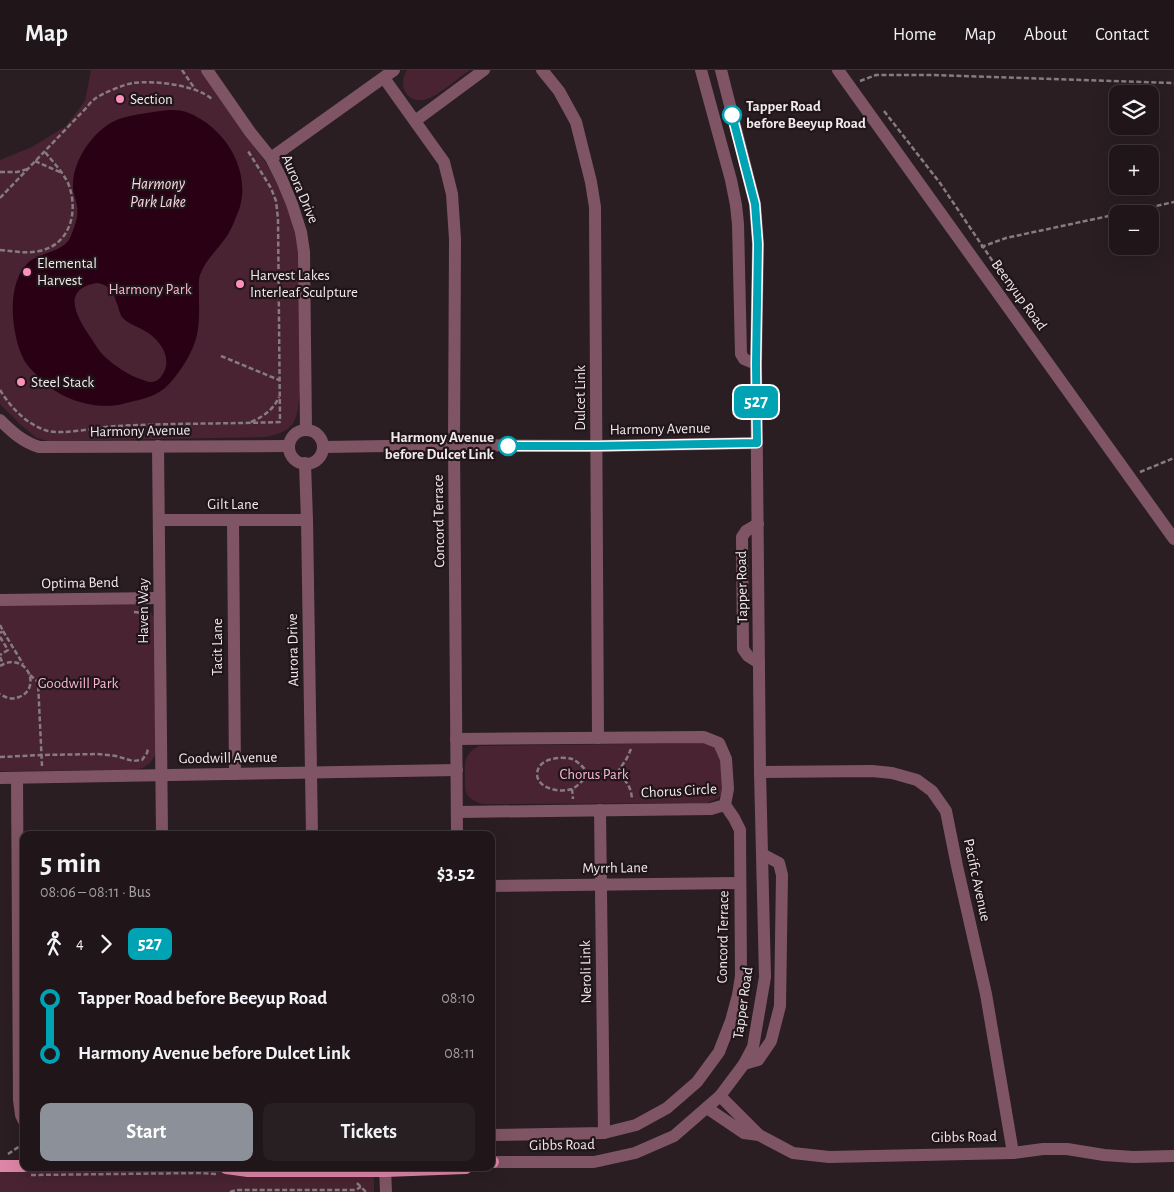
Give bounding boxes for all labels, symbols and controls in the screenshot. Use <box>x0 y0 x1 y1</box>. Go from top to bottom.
text: Map <box>25 22 68 46</box>
text: Home <box>893 26 936 44</box>
text: Map <box>964 26 996 44</box>
text: About <box>1024 26 1067 44</box>
text: Contact <box>1095 26 1149 44</box>
map controls <box>1109 85 1159 255</box>
button: layers <box>1109 85 1159 135</box>
place label: Section <box>130 92 173 107</box>
marker: Section <box>114 93 126 105</box>
place label: Tapper Road before Beeyup Road <box>746 99 866 131</box>
marker: Tapper Road before Beeyup Road <box>722 105 742 125</box>
button: + <box>1109 145 1159 195</box>
street label: Aurora Drive <box>279 152 321 226</box>
water label: Harmony Park Lake <box>130 176 186 210</box>
button: − <box>1109 205 1159 255</box>
place label: Elemental Harvest <box>37 256 97 288</box>
street label: Beenyup Road <box>988 257 1050 333</box>
marker: Elemental Harvest <box>21 266 33 278</box>
place label: Harvest Lakes Interleaf Sculpture <box>250 268 358 300</box>
marker: Harvest Lakes Interleaf Sculpture <box>234 278 246 290</box>
park label: Harmony Park <box>108 282 192 297</box>
street label: Dulcet Link <box>573 365 588 431</box>
place label: Steel Stack <box>31 375 94 390</box>
marker: Steel Stack <box>15 376 27 388</box>
line badge: 527 <box>727 386 785 418</box>
text: 527 <box>744 393 768 411</box>
street label: Harmony Avenue <box>609 421 711 437</box>
street label: Harmony Avenue <box>89 423 191 439</box>
place label: Harmony Avenue before Dulcet Link <box>385 430 495 462</box>
marker: Harmony Avenue before Dulcet Link <box>498 436 518 456</box>
street label: Concord Terrace <box>431 474 447 568</box>
street label: Gilt Lane <box>207 497 259 512</box>
street label: Tapper Road <box>734 550 750 623</box>
street label: Optima Bend <box>41 575 119 591</box>
street label: Haven Way <box>136 578 151 644</box>
street label: Aurora Drive <box>285 613 301 687</box>
street label: Tacit Lane <box>210 618 225 676</box>
park label: Goodwill Park <box>38 676 119 691</box>
street label: Goodwill Avenue <box>179 750 277 766</box>
park label: Chorus Park <box>559 767 629 782</box>
street label: Chorus Circle <box>641 782 717 800</box>
street label: Pacific Avenue <box>961 837 993 923</box>
text: 5 min <box>40 850 101 878</box>
street label: Myrrh Lane <box>582 860 648 876</box>
text: $3.52 <box>437 864 475 883</box>
text: 08:06 – 08:11 · Bus <box>40 884 151 900</box>
street label: Concord Terrace <box>715 890 731 984</box>
icon: walk <box>40 930 68 958</box>
icon: forward <box>92 930 120 958</box>
text: 4 <box>76 935 84 951</box>
text: 527 <box>138 935 162 953</box>
street label: Neroli Link <box>578 940 594 1004</box>
street label: Tapper Road <box>731 966 756 1040</box>
text: Tapper Road before Beeyup Road <box>78 989 327 1008</box>
text: 08:10 <box>441 990 475 1006</box>
text: Harmony Avenue before Dulcet Link <box>78 1044 351 1063</box>
text: 08:11 <box>444 1045 475 1061</box>
button: Start <box>40 1103 253 1161</box>
button: Tickets <box>263 1103 475 1161</box>
street label: Gibbs Road <box>931 1129 997 1145</box>
street label: Gibbs Road <box>529 1137 595 1153</box>

